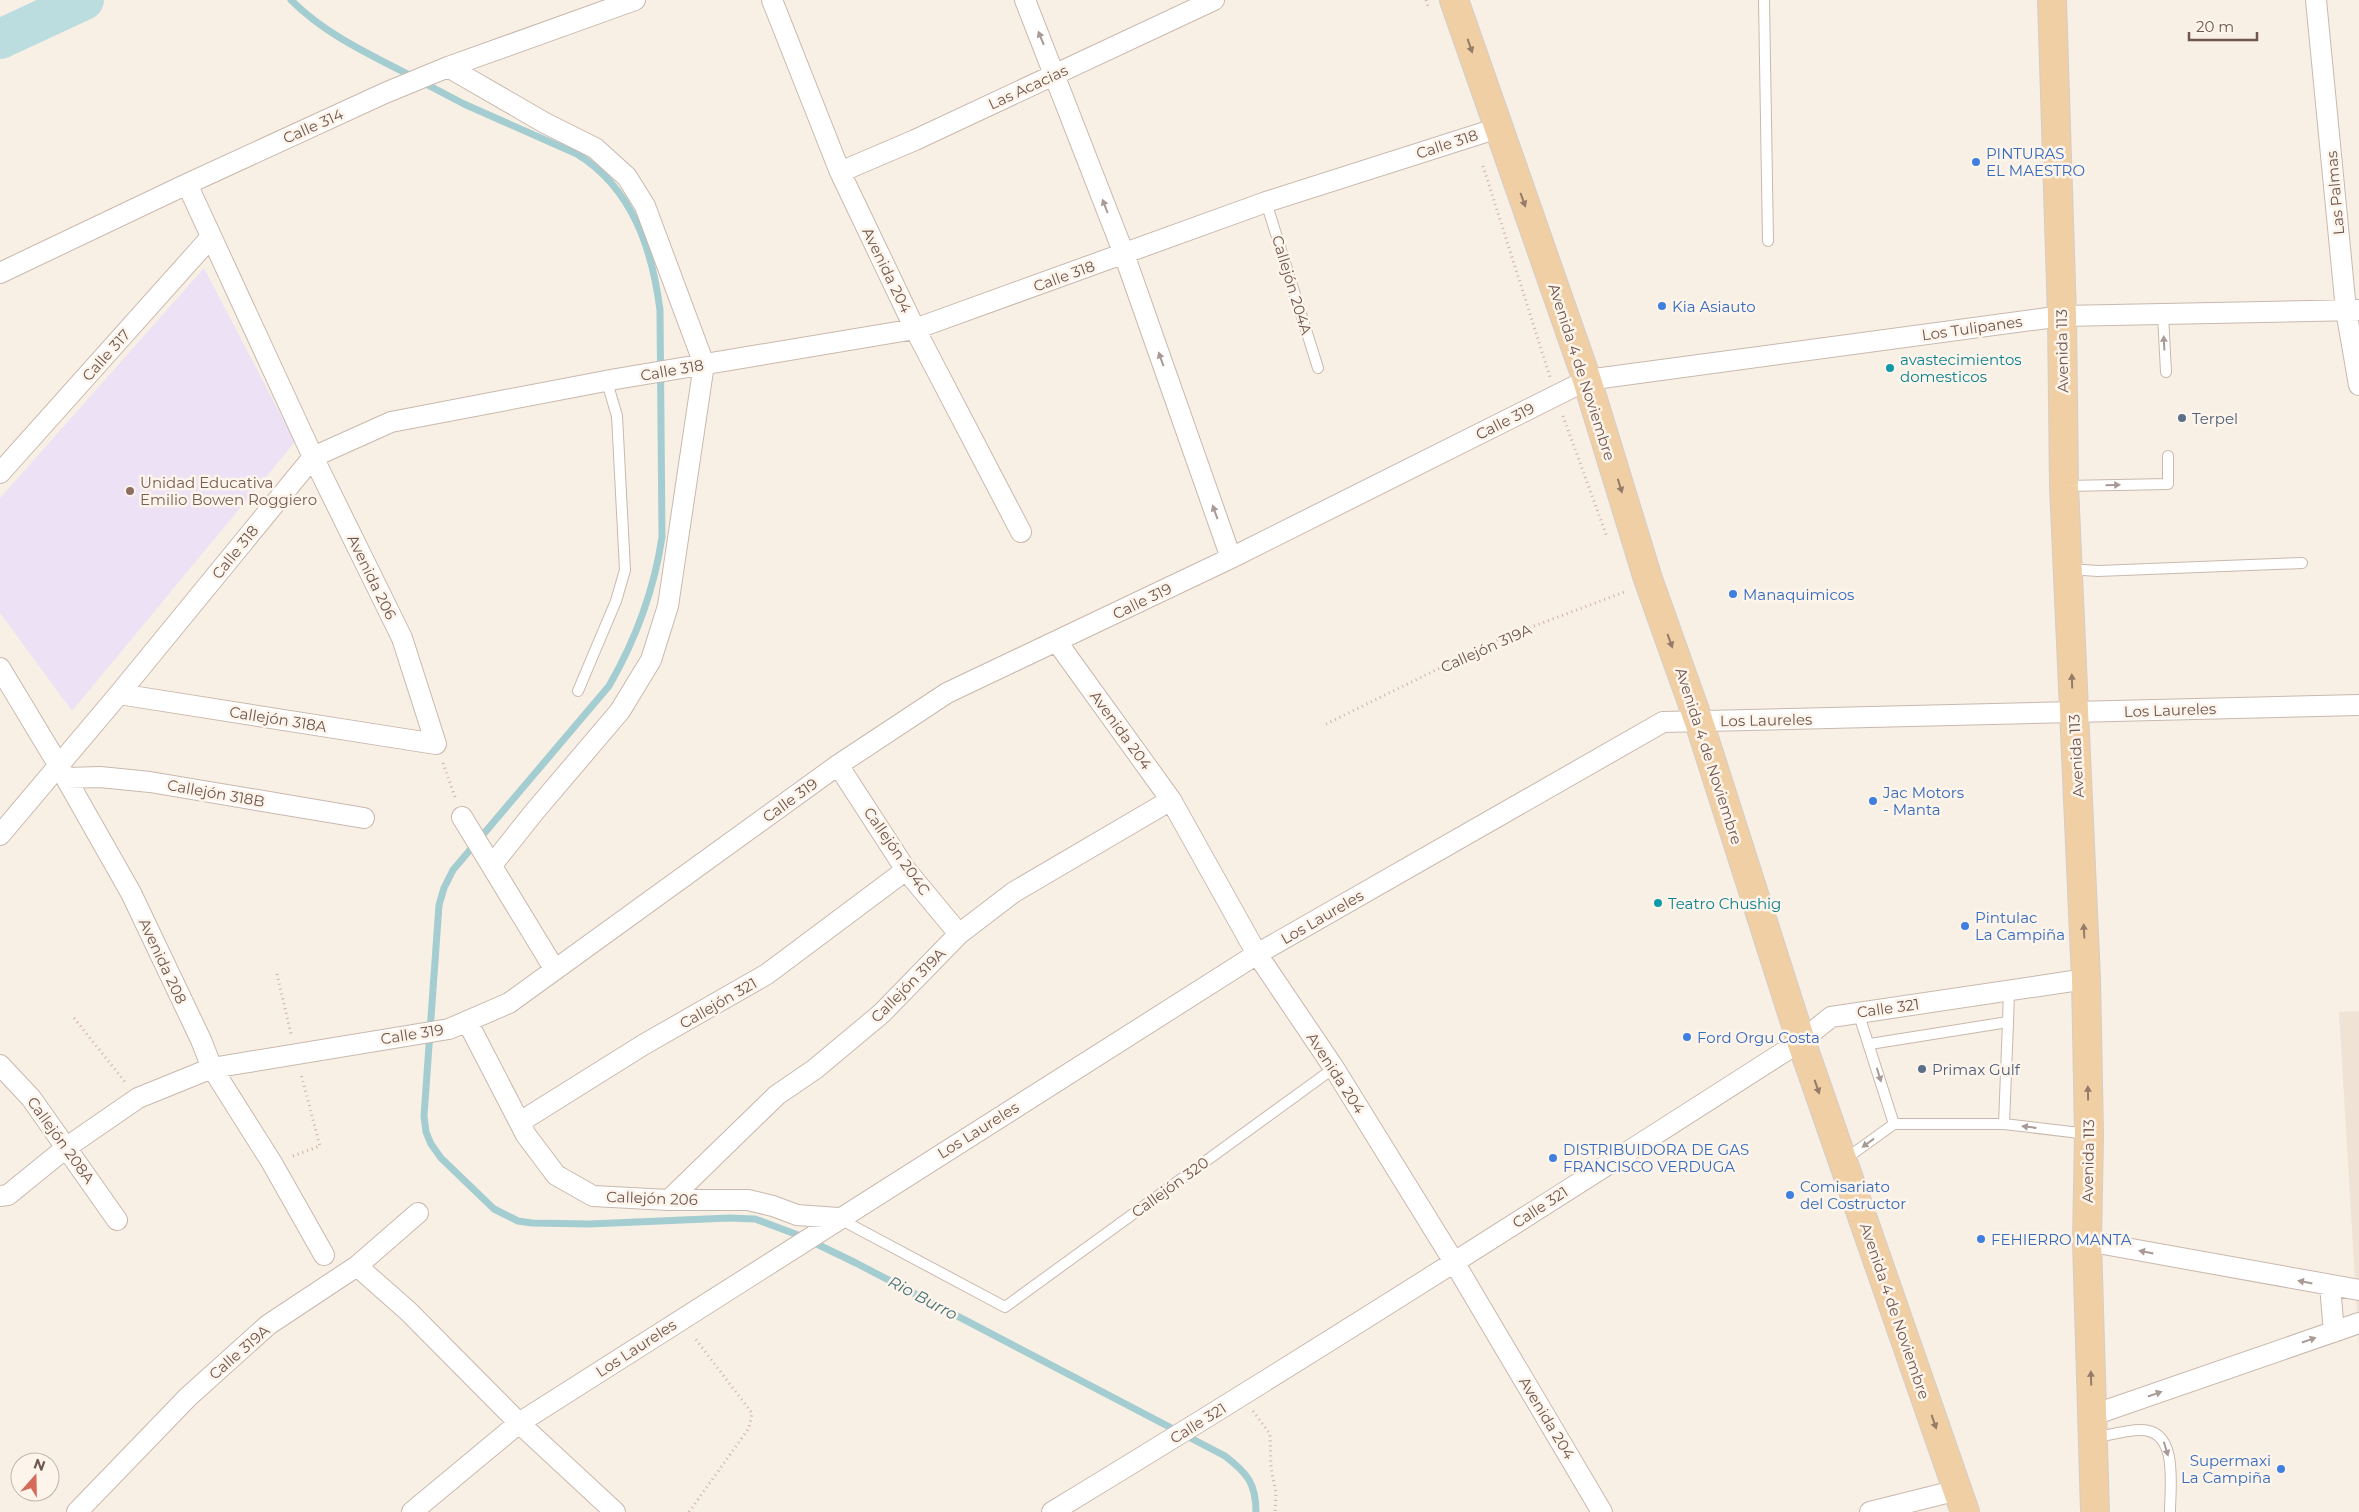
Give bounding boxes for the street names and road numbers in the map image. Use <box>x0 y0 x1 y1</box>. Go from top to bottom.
street label: Las Acacias <box>985 60 1071 114</box>
street label: Calle 314 <box>280 104 346 148</box>
street label: Calle 318 <box>1414 125 1480 163</box>
street label: Las Palmas <box>2322 150 2348 236</box>
street label: Avenida 204 <box>858 224 916 316</box>
street label: Callejón 204A <box>1268 233 1316 337</box>
street label: Calle 318 <box>1031 256 1097 296</box>
street label: Avenida 4 de Noviembre <box>1544 281 1620 463</box>
street label: Avenida 113 <box>2052 309 2072 393</box>
street label: Los Tulipanes <box>1920 312 2024 344</box>
street label: Calle 317 <box>78 325 134 385</box>
street label: Calle 318 <box>639 355 705 385</box>
street label: Calle 319 <box>1472 398 1538 444</box>
street label: Calle 318 <box>208 521 262 583</box>
street label: Avenida 206 <box>343 531 401 623</box>
street label: Calle 319 <box>1109 579 1175 623</box>
street label: Callejón 319A <box>1438 619 1535 677</box>
street label: Avenida 4 de Noviembre <box>1671 665 1747 847</box>
street label: Avenida 204 <box>1086 687 1156 773</box>
street label: Los Laureles <box>2123 699 2217 721</box>
street label: Callejón 318A <box>228 702 328 736</box>
street label: Los Laureles <box>1720 710 1812 730</box>
street label: Avenida 113 <box>2064 714 2088 798</box>
street label: Calle 319 <box>759 774 821 826</box>
street label: Callejón 318B <box>166 775 266 811</box>
street label: Callejón 204C <box>860 803 935 899</box>
street label: Los Laureles <box>1277 886 1367 948</box>
street label: Avenida 208 <box>135 915 191 1007</box>
street label: Callejón 319A <box>867 944 949 1026</box>
street label: Callejón 321 <box>676 973 760 1033</box>
street label: Calle 321 <box>1856 994 1920 1022</box>
street label: Calle 319 <box>379 1020 445 1048</box>
street label: Avenida 204 <box>1303 1029 1369 1117</box>
street label: Callejón 208A <box>23 1093 99 1187</box>
street label: Los Laureles <box>934 1097 1022 1163</box>
street label: Avenida 113 <box>2078 1119 2098 1203</box>
street label: Callejón 320 <box>1128 1153 1212 1221</box>
street label: Calle 321 <box>1509 1182 1571 1232</box>
street label: Callejón 206 <box>606 1187 698 1209</box>
street label: Avenida 4 de Noviembre <box>1856 1220 1934 1402</box>
street label: Los Laureles <box>592 1315 680 1381</box>
street label: Calle 319A <box>205 1320 273 1383</box>
street label: Avenida 204 <box>1515 1373 1579 1463</box>
street label: Calle 321 <box>1166 1398 1230 1448</box>

